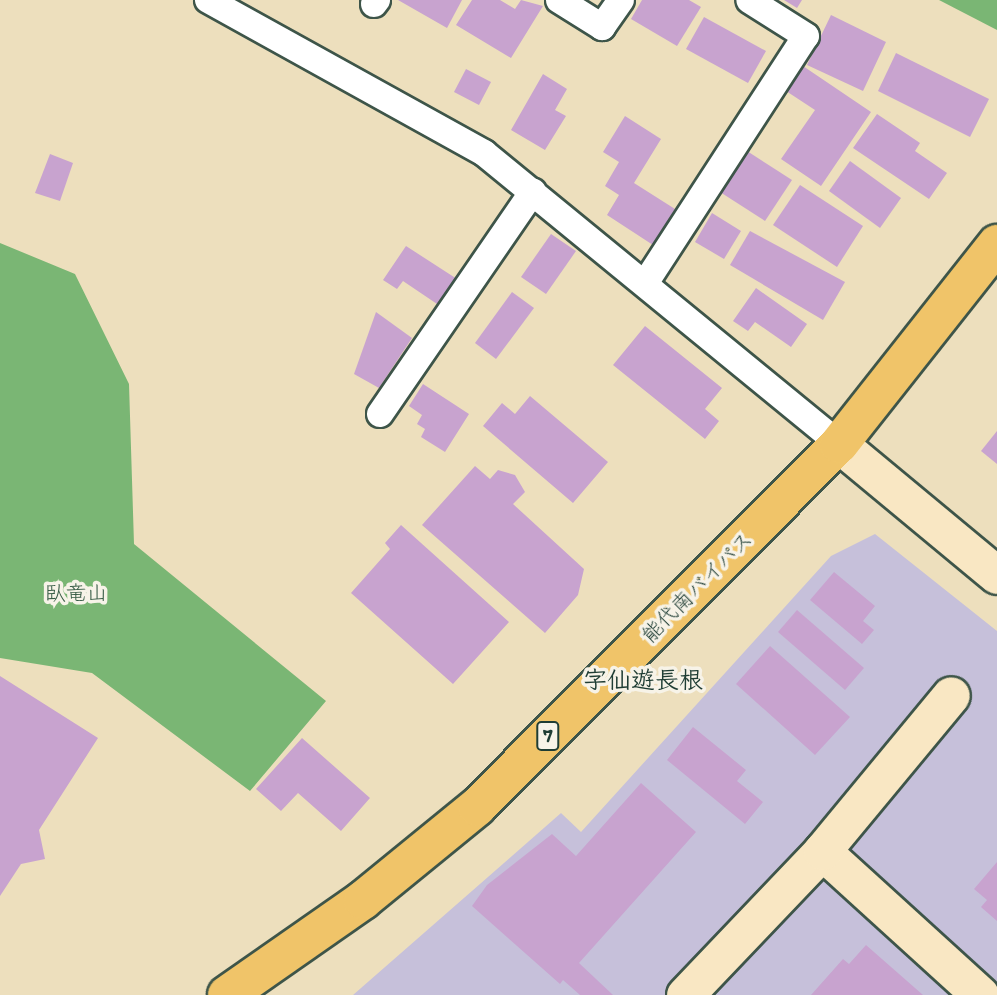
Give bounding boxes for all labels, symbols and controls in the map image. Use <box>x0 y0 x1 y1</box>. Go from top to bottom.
street label: 能代南バイパス <box>636 526 758 648</box>
park label: 臥竜山 <box>45 580 107 606</box>
district label: 字仙遊長根 <box>583 666 703 694</box>
road number: 7 <box>536 720 560 751</box>

